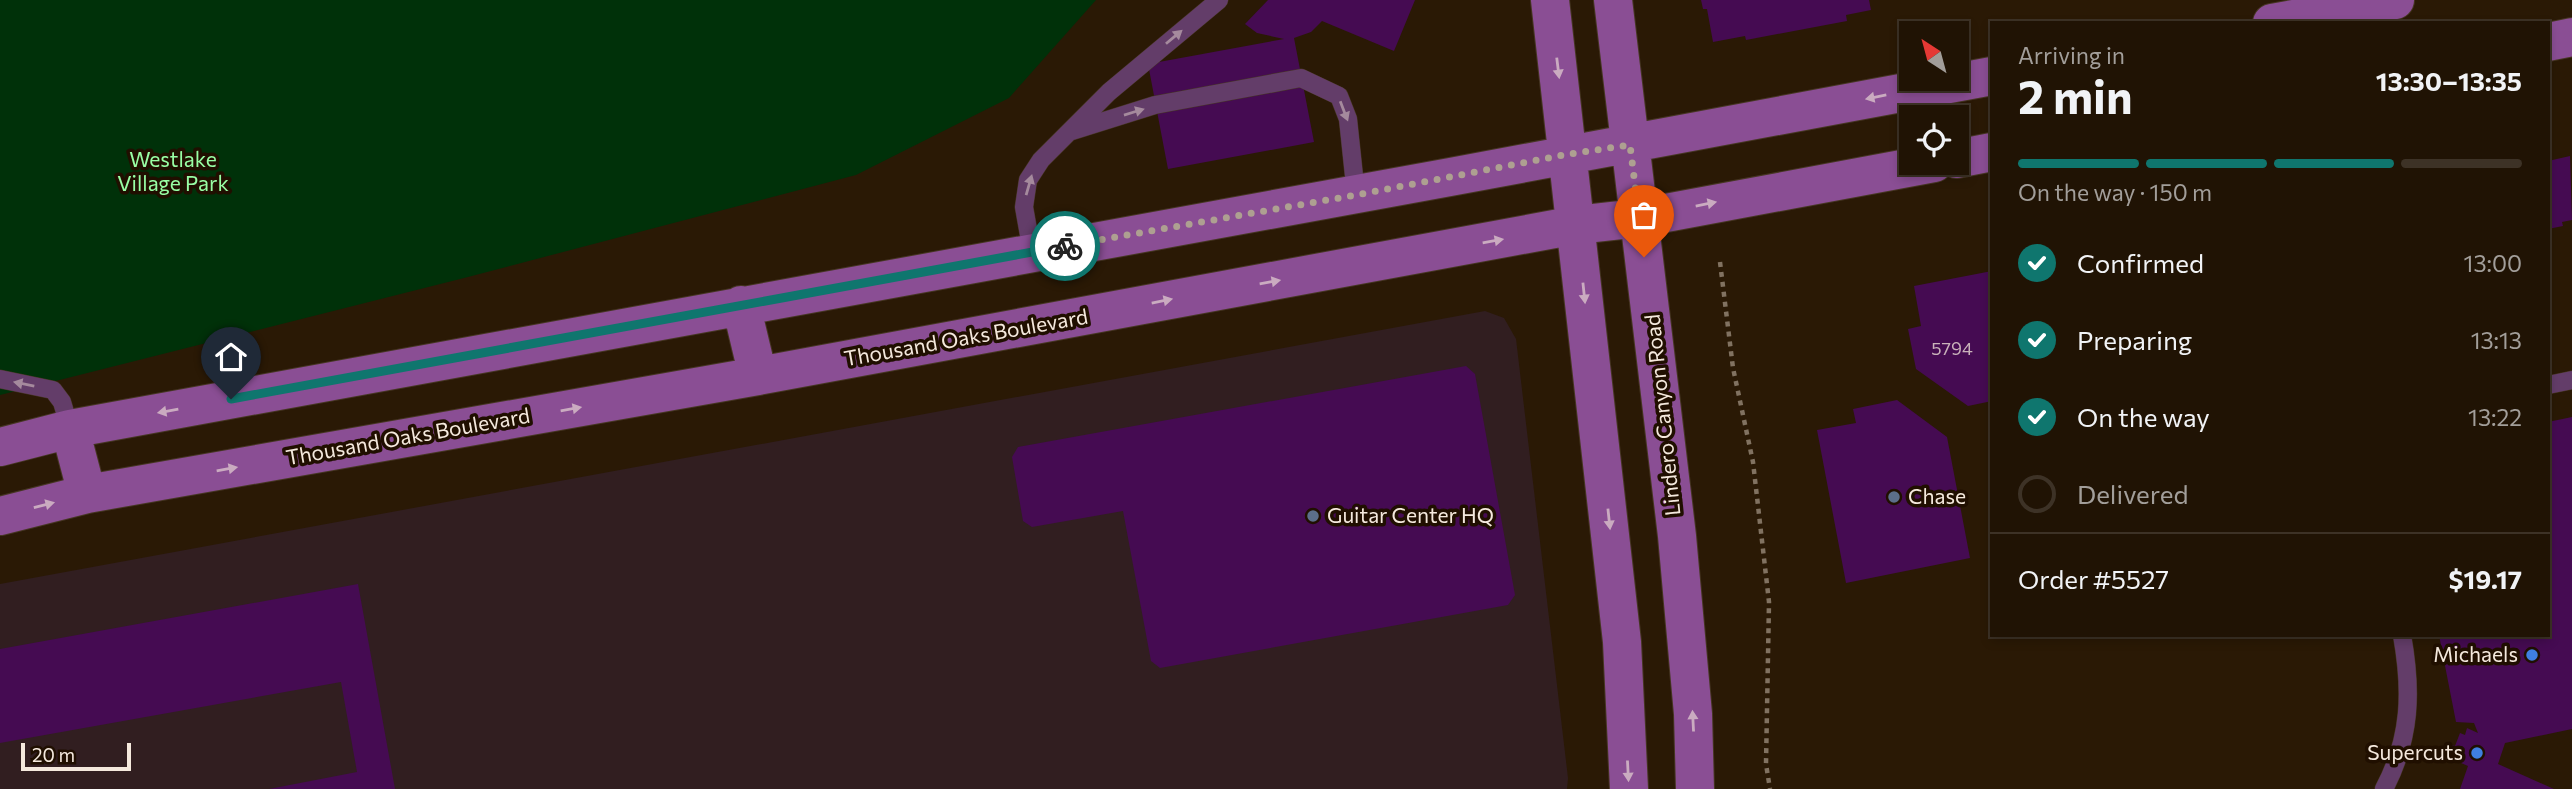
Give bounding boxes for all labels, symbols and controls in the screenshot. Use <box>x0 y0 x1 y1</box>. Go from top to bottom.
north arrow <box>1899 21 1969 91</box>
map controls <box>1899 21 1969 175</box>
one-way arrow <box>1166 30 1183 45</box>
text: Arriving in <box>2018 41 2125 69</box>
one-way arrow <box>1553 57 1564 79</box>
text: 13:30–13:35 <box>2376 65 2522 96</box>
text: 2 min <box>2018 67 2133 123</box>
one-way arrow <box>1865 92 1887 103</box>
one-way arrow <box>1339 100 1350 121</box>
button: locate <box>1899 105 1969 175</box>
one-way arrow <box>1124 106 1145 116</box>
park label: Westlake Village Park <box>117 146 229 195</box>
one-way arrow <box>1024 174 1035 196</box>
text: On the way · 150 m <box>2018 178 2212 206</box>
pin <box>1614 185 1674 257</box>
icon: bag <box>1625 196 1663 234</box>
one-way arrow <box>1695 199 1717 210</box>
courier <box>1030 211 1100 281</box>
icon: bike <box>1046 227 1084 265</box>
one-way arrow <box>1482 235 1504 246</box>
icon: check <box>2018 244 2056 282</box>
text: Confirmed <box>2077 247 2204 278</box>
text: 13:00 <box>2464 249 2522 277</box>
one-way arrow <box>1259 276 1281 287</box>
one-way arrow <box>1578 282 1589 304</box>
one-way arrow <box>1152 296 1174 307</box>
street label: Thousand Oaks Boulevard <box>842 303 1090 370</box>
street label: Lindero Canyon Road <box>1638 313 1685 517</box>
icon: check <box>2018 321 2056 359</box>
text: Preparing <box>2077 324 2192 355</box>
text: 13:13 <box>2471 326 2522 354</box>
pin <box>201 327 261 399</box>
house number: 5794 <box>1931 337 1973 359</box>
icon: home <box>212 338 250 376</box>
one-way arrow <box>13 378 35 389</box>
icon: check <box>2018 398 2056 436</box>
text: On the way <box>2077 401 2210 432</box>
street label: Thousand Oaks Boulevard <box>284 402 532 469</box>
one-way arrow <box>561 403 583 414</box>
text: 13:22 <box>2468 403 2522 431</box>
one-way arrow <box>157 406 179 417</box>
one-way arrow <box>216 463 238 474</box>
text: Delivered <box>2077 478 2188 509</box>
place label: Chase <box>1908 483 1966 508</box>
marker: Chase <box>1886 489 1902 505</box>
one-way arrow <box>33 499 55 510</box>
place label: Guitar Center HQ <box>1327 502 1494 527</box>
marker: Guitar Center HQ <box>1305 508 1321 524</box>
one-way arrow <box>1603 509 1614 531</box>
text: Order #5527 <box>2018 563 2169 594</box>
text: $19.17 <box>2449 563 2522 594</box>
place label: Michaels <box>2433 641 2518 666</box>
marker: Michaels <box>2524 647 2540 663</box>
one-way arrow <box>1688 710 1699 732</box>
place label: Supercuts <box>2367 739 2463 764</box>
scale bar <box>21 740 131 772</box>
text: 20 m <box>32 743 75 766</box>
marker: Supercuts <box>2469 745 2485 761</box>
one-way arrow <box>1623 760 1634 782</box>

